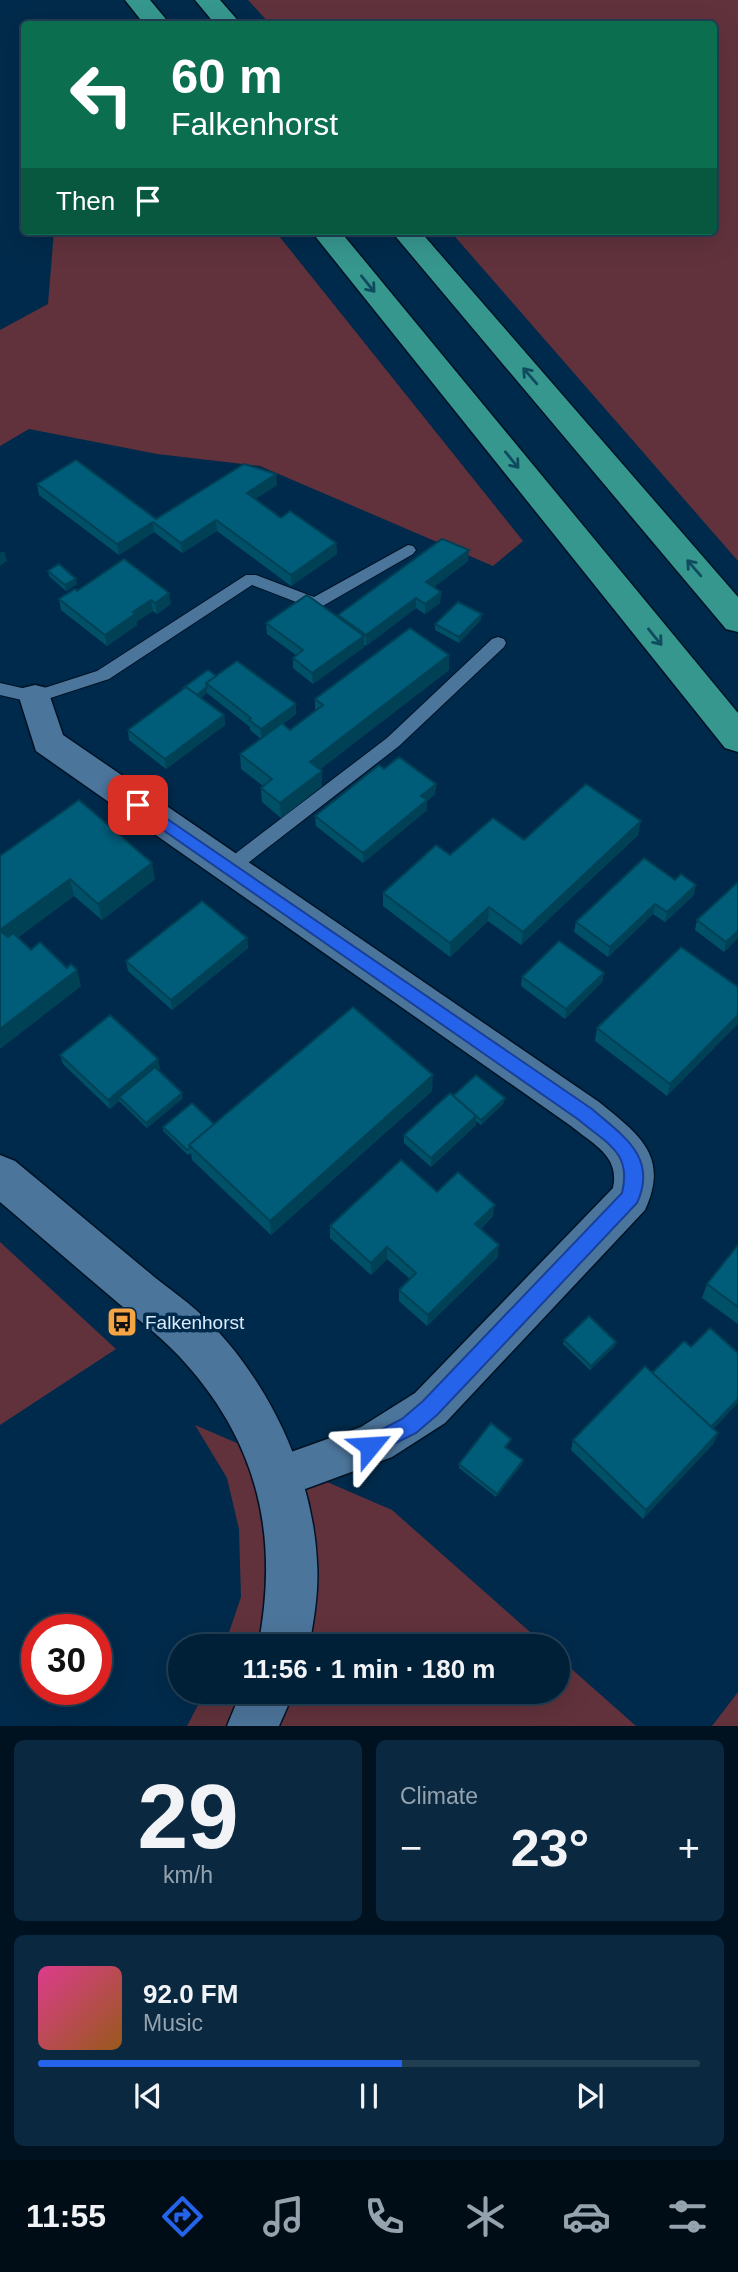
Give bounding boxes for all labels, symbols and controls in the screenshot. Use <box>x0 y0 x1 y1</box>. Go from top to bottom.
icon: left <box>56 49 147 140</box>
text: 60 m <box>171 49 283 103</box>
text: Falkenhorst <box>171 106 338 142</box>
icon: arrive <box>129 182 167 220</box>
text: Then <box>56 186 115 216</box>
one-way arrow <box>360 274 376 292</box>
one-way arrow <box>522 368 538 386</box>
one-way arrow <box>504 451 519 469</box>
one-way arrow <box>686 559 702 577</box>
one-way arrow <box>648 627 663 645</box>
pin <box>108 775 168 835</box>
icon: arrive <box>119 786 157 824</box>
bus stop icon: Falkenhorst <box>105 1305 139 1339</box>
place label: Falkenhorst <box>145 1312 245 1333</box>
position arrow <box>333 1409 407 1483</box>
speed limit sign: 30 <box>21 1614 112 1705</box>
text: 11:56 · 1 min · 180 m <box>243 1654 495 1684</box>
text: 29 <box>137 1766 239 1867</box>
text: Climate <box>400 1783 478 1809</box>
text: 23° <box>511 1819 589 1877</box>
text: − <box>400 1827 422 1869</box>
text: + <box>678 1827 700 1869</box>
text: km/h <box>163 1862 213 1888</box>
text: 92.0 FM <box>143 1979 238 2009</box>
text: Music <box>143 2010 203 2036</box>
icon: previous <box>129 2077 167 2115</box>
icon: pause <box>350 2077 388 2115</box>
icon: next <box>571 2077 609 2115</box>
icon: directions <box>158 2192 207 2241</box>
icon: music <box>259 2192 308 2241</box>
icon: phone <box>360 2192 409 2241</box>
icon: climate <box>461 2192 510 2241</box>
icon: car <box>562 2192 611 2241</box>
icon: filters <box>663 2192 712 2241</box>
text: 11:55 <box>26 2198 106 2234</box>

